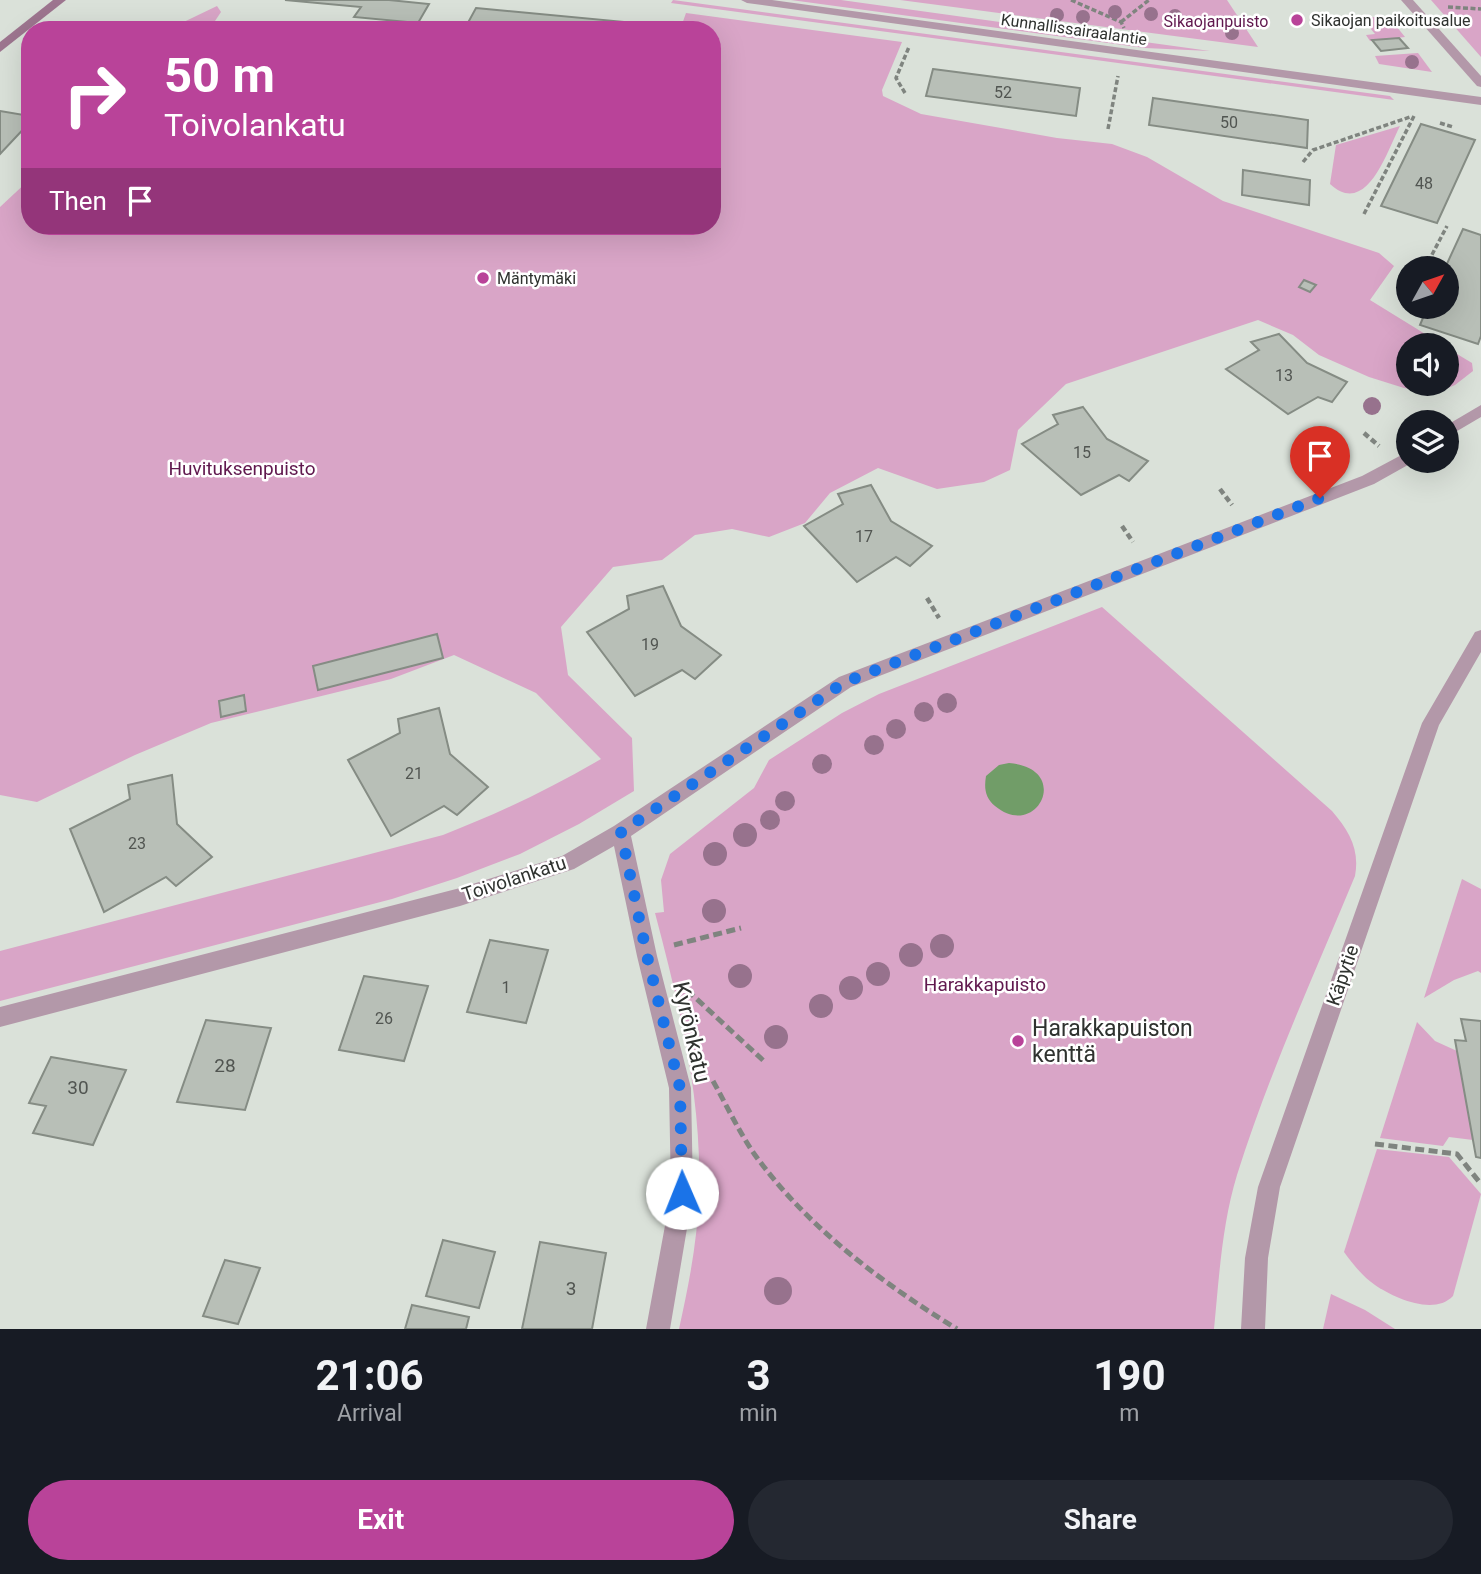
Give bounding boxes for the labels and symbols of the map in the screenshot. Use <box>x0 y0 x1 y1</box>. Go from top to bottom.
street label: Kunnallissairaalantie <box>1000 10 1148 49</box>
place label: Sikaojan paikoitusalue <box>1311 11 1471 30</box>
park label: Sikaojanpuisto <box>1164 12 1268 31</box>
marker: Sikaojan paikoitusalue <box>1289 12 1305 28</box>
house number: 52 <box>994 83 1012 102</box>
house number: 50 <box>1220 113 1238 132</box>
house number: 48 <box>1415 174 1433 193</box>
north arrow <box>1396 256 1460 318</box>
place label: Mäntymäki <box>497 269 576 288</box>
marker: Mäntymäki <box>475 270 491 286</box>
house number: 13 <box>1275 366 1293 385</box>
pin <box>1290 426 1350 498</box>
house number: 15 <box>1073 443 1091 462</box>
park label: Huvituksenpuisto <box>169 457 315 480</box>
house number: 17 <box>855 527 873 546</box>
house number: 19 <box>641 635 659 654</box>
house number: 21 <box>405 764 423 783</box>
house number: 23 <box>128 834 146 853</box>
street label: Toivolankatu <box>459 851 569 906</box>
street label: Käpytie <box>1321 942 1364 1009</box>
park label: Harakkapuisto <box>924 973 1046 996</box>
house number: 1 <box>502 978 511 997</box>
street label: Kyrönkatu <box>667 979 716 1085</box>
house number: 26 <box>375 1009 393 1028</box>
place label: Harakkapuiston kenttä <box>1032 1015 1193 1068</box>
marker: Harakkapuiston kenttä <box>1010 1033 1026 1049</box>
house number: 28 <box>214 1054 236 1077</box>
house number: 30 <box>67 1076 89 1099</box>
position arrow <box>645 1156 719 1230</box>
house number: 3 <box>566 1277 576 1300</box>

